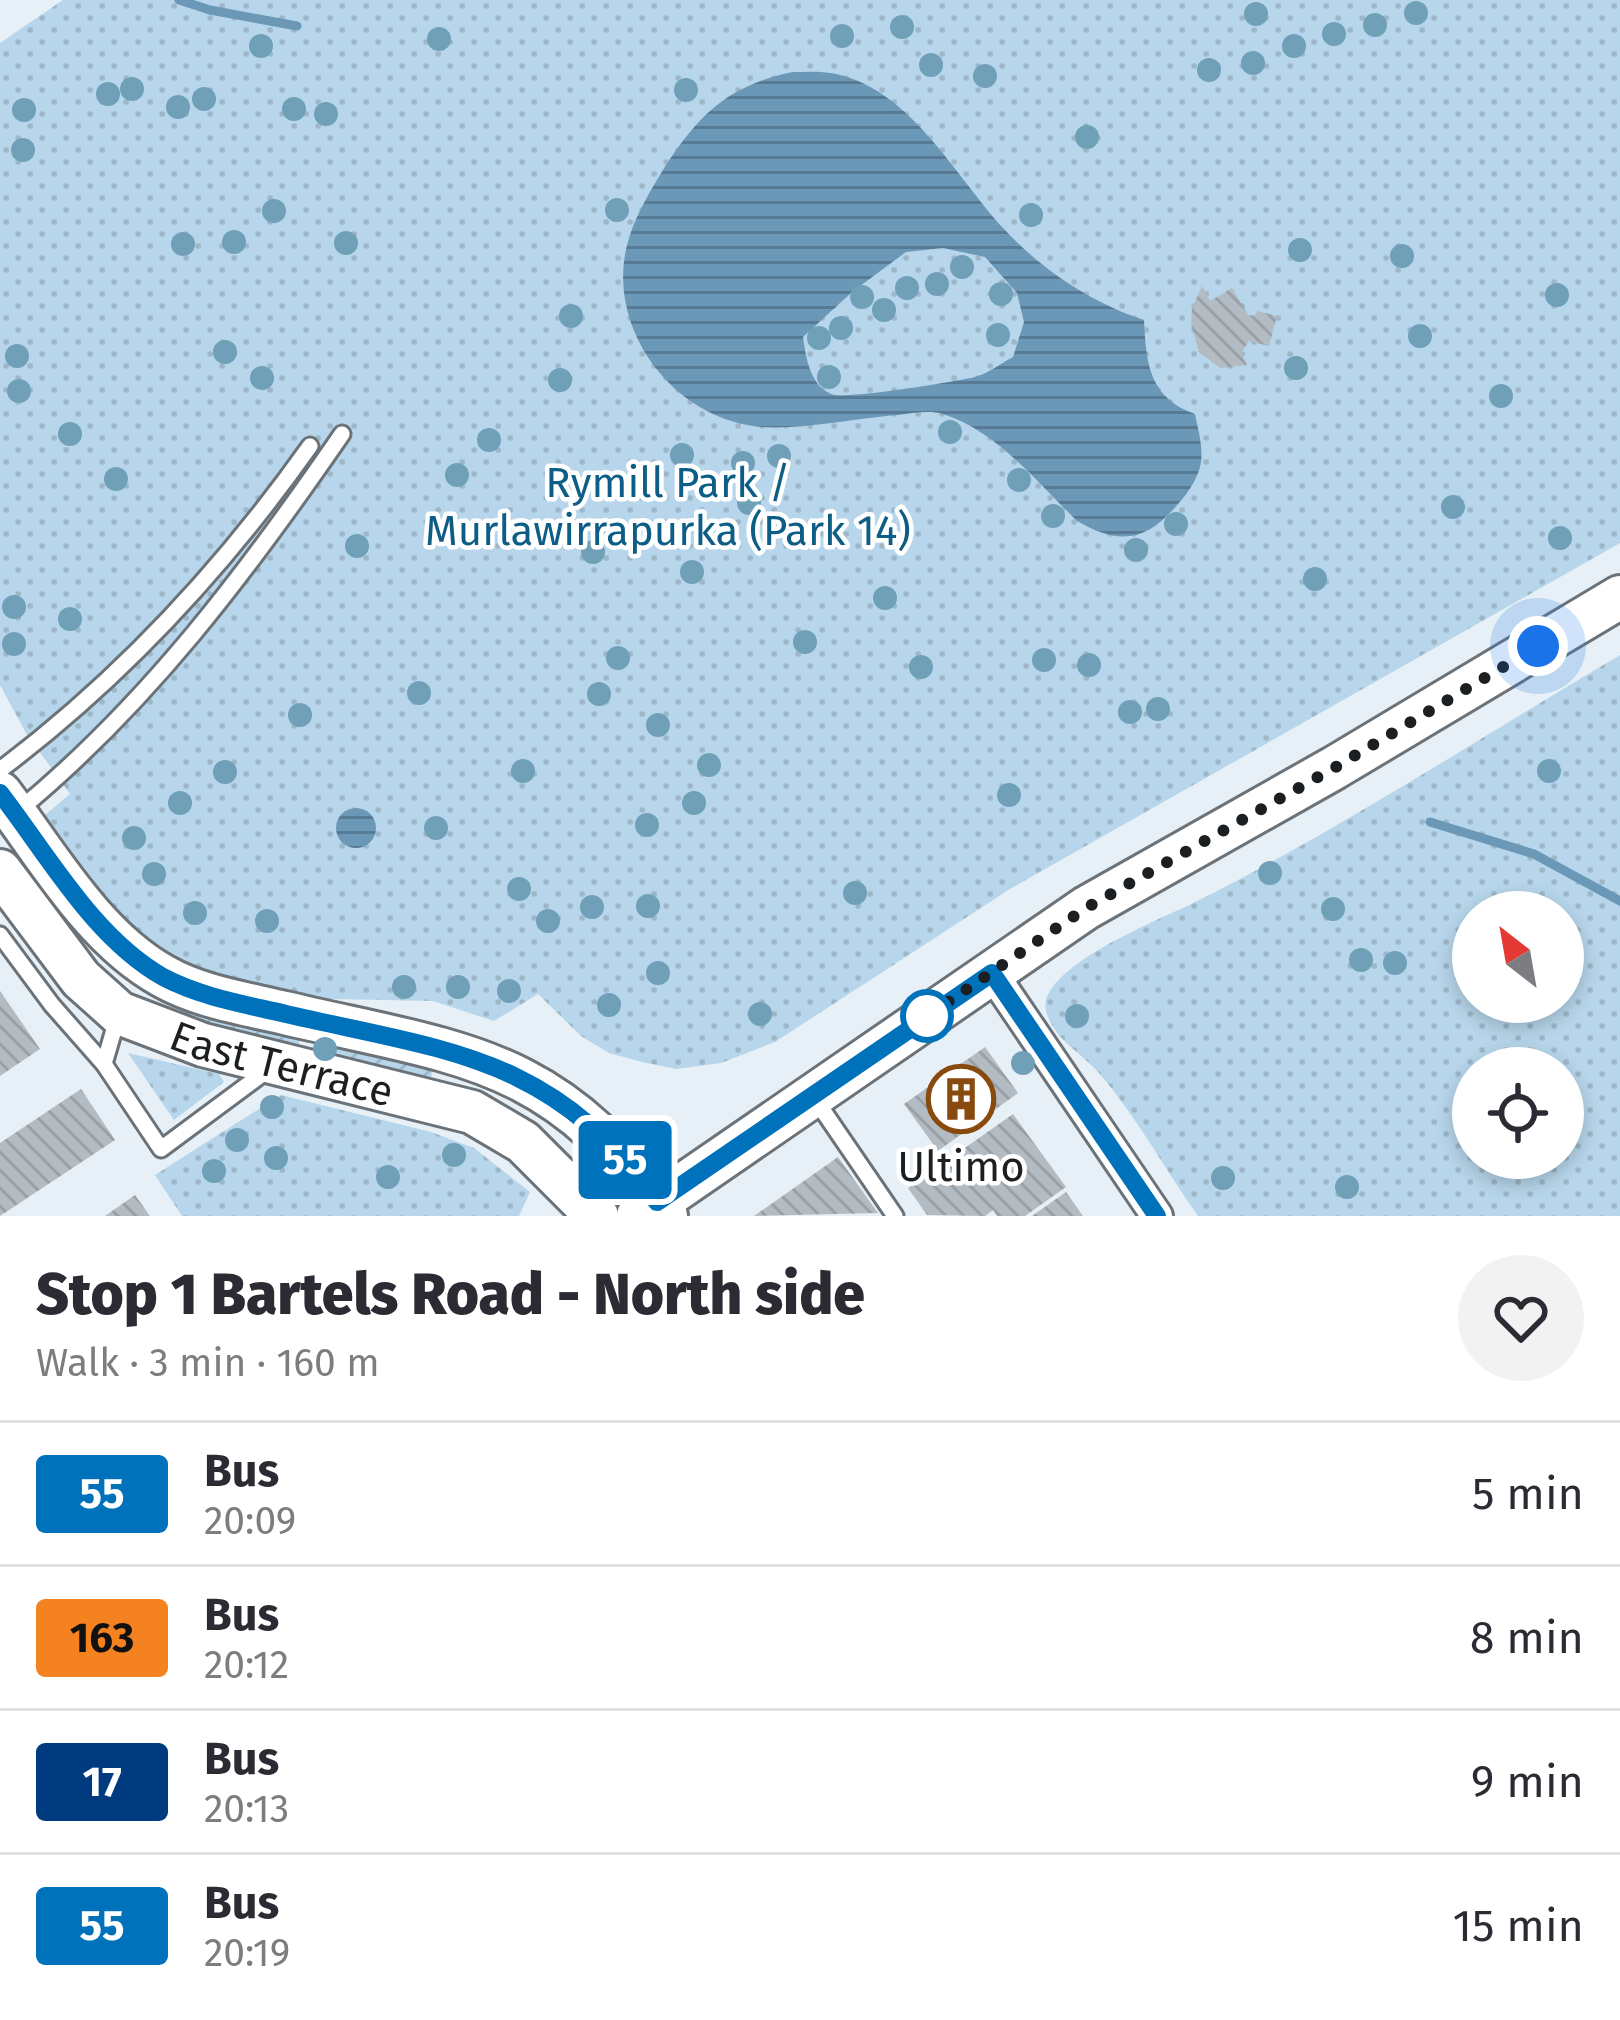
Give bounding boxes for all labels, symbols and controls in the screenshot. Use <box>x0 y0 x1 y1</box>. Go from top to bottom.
park label: Rymill Park / Murlawirrapurka (Park 14) <box>425 458 911 556</box>
your location <box>1508 616 1568 676</box>
north arrow <box>1452 891 1584 1023</box>
map controls <box>1452 891 1584 1179</box>
unlabelled marker <box>902 991 952 1041</box>
street label: East Terrace <box>163 1011 398 1117</box>
button: locate <box>1452 1047 1584 1179</box>
building icon: Ultimo <box>926 1064 996 1134</box>
line badge: 55 <box>571 1121 679 1199</box>
text: 55 <box>603 1135 647 1185</box>
place label: Ultimo <box>897 1142 1025 1192</box>
button: heart <box>1458 1255 1584 1381</box>
text: Stop 1 Bartels Road - North side <box>36 1261 865 1329</box>
text: Walk · 3 min · 160 m <box>36 1340 380 1386</box>
text: Bus <box>204 1444 279 1498</box>
text: 5 min <box>1472 1467 1584 1521</box>
text: 55 <box>80 1469 124 1519</box>
text: 20:09 <box>204 1498 296 1544</box>
text: Bus <box>204 1588 279 1642</box>
text: 8 min <box>1470 1611 1584 1665</box>
text: 163 <box>70 1613 134 1663</box>
text: 20:12 <box>204 1642 289 1688</box>
text: Bus <box>204 1732 279 1786</box>
text: 9 min <box>1471 1755 1584 1809</box>
text: 17 <box>82 1757 122 1807</box>
text: 20:13 <box>204 1786 289 1832</box>
text: Bus <box>204 1876 279 1930</box>
text: 15 min <box>1452 1899 1584 1953</box>
text: 55 <box>80 1901 124 1951</box>
text: 20:19 <box>204 1930 290 1976</box>

